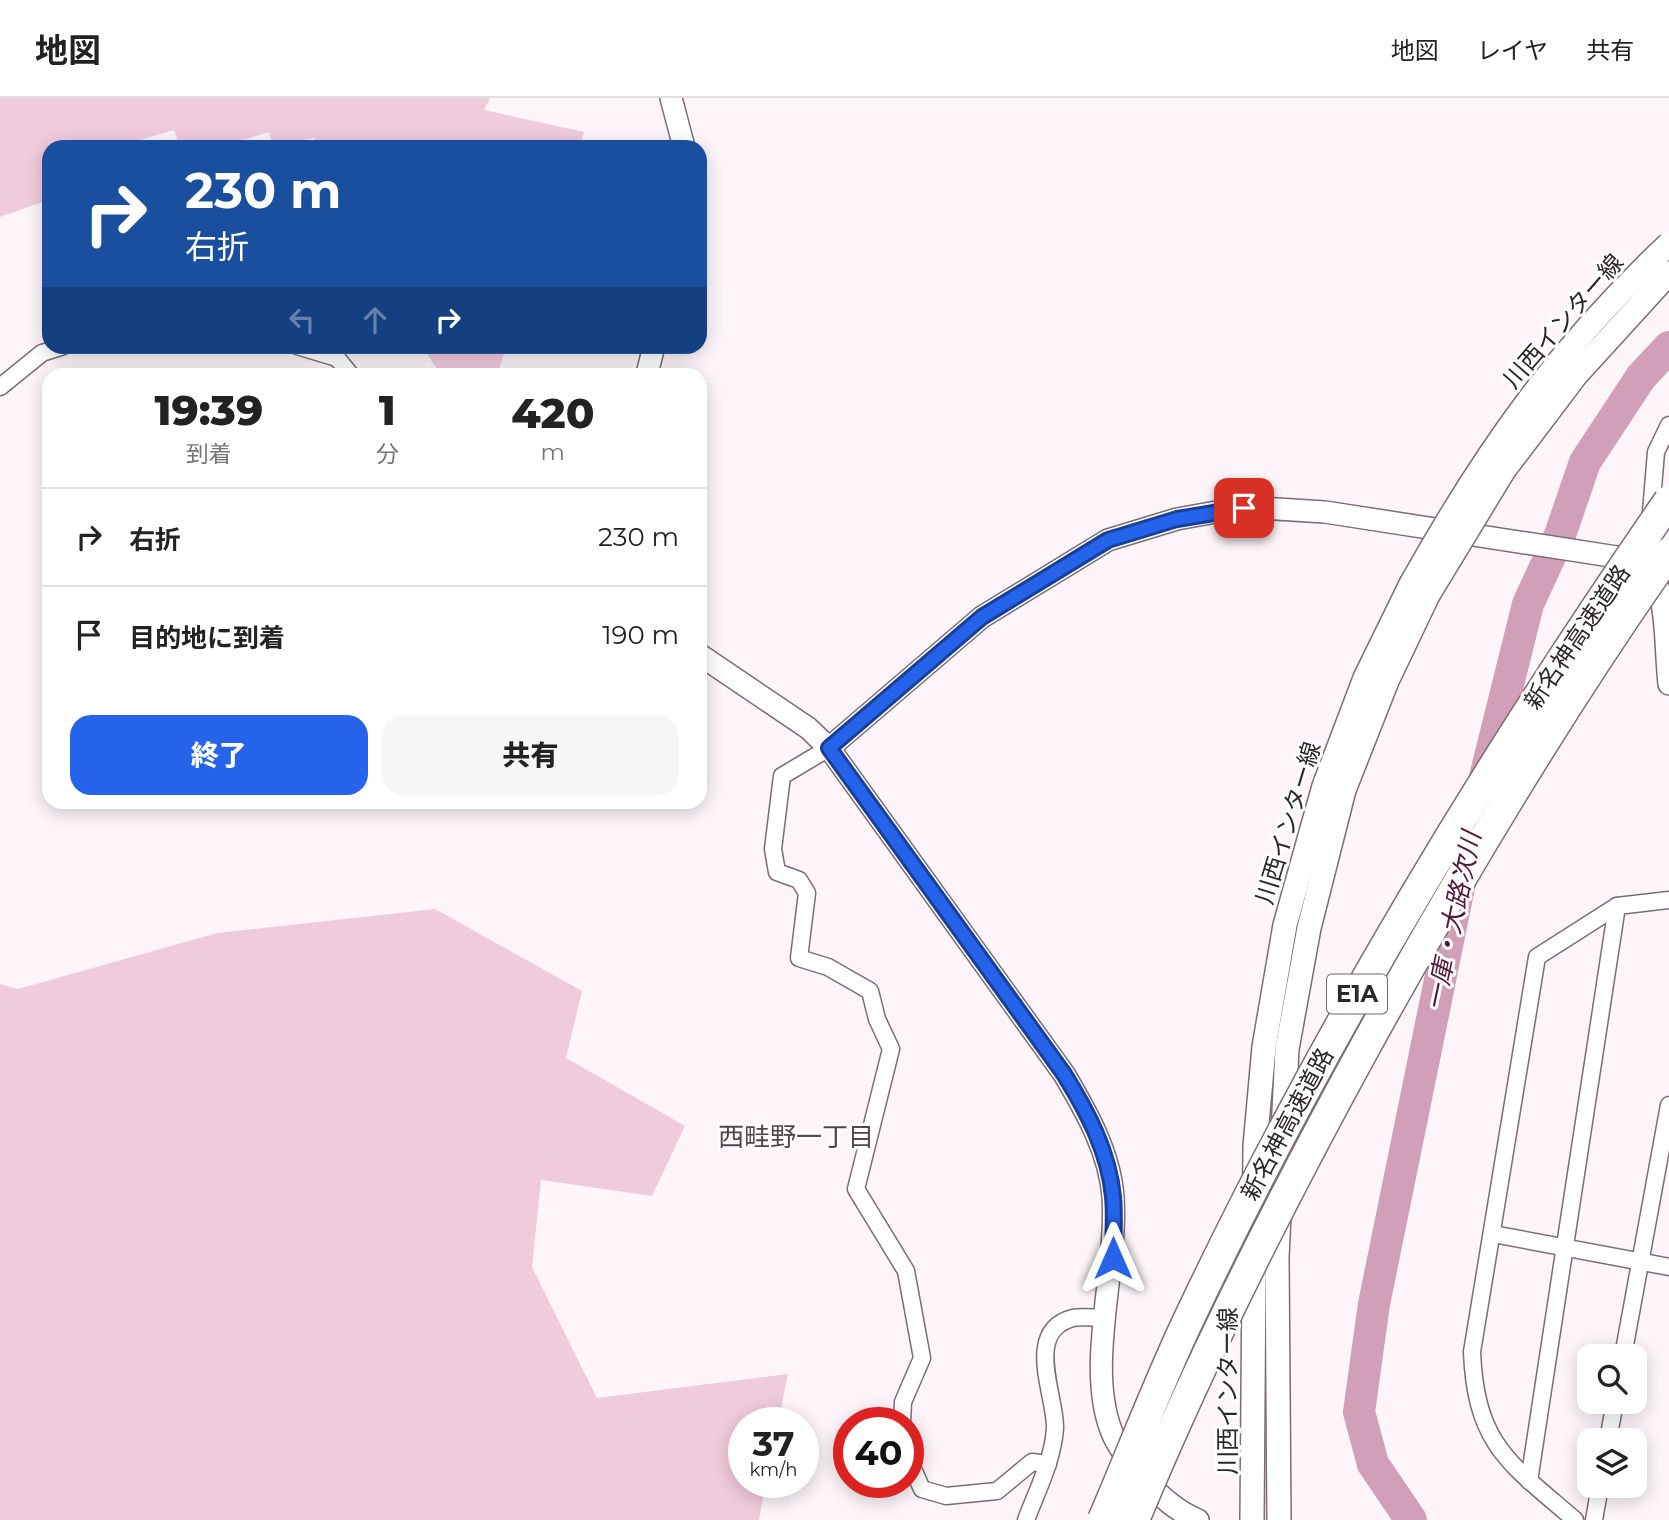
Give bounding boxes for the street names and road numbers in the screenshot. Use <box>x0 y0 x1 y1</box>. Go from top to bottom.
street label: 川西インター線 <box>1497 248 1629 394</box>
street label: 新名神高速道路 <box>1518 559 1636 715</box>
street label: 川西インター線 <box>1250 738 1326 908</box>
road number: E1A <box>1327 974 1387 1014</box>
street label: 新名神高速道路 <box>1235 1043 1339 1205</box>
street label: 川西インター線 <box>1213 1307 1242 1475</box>

